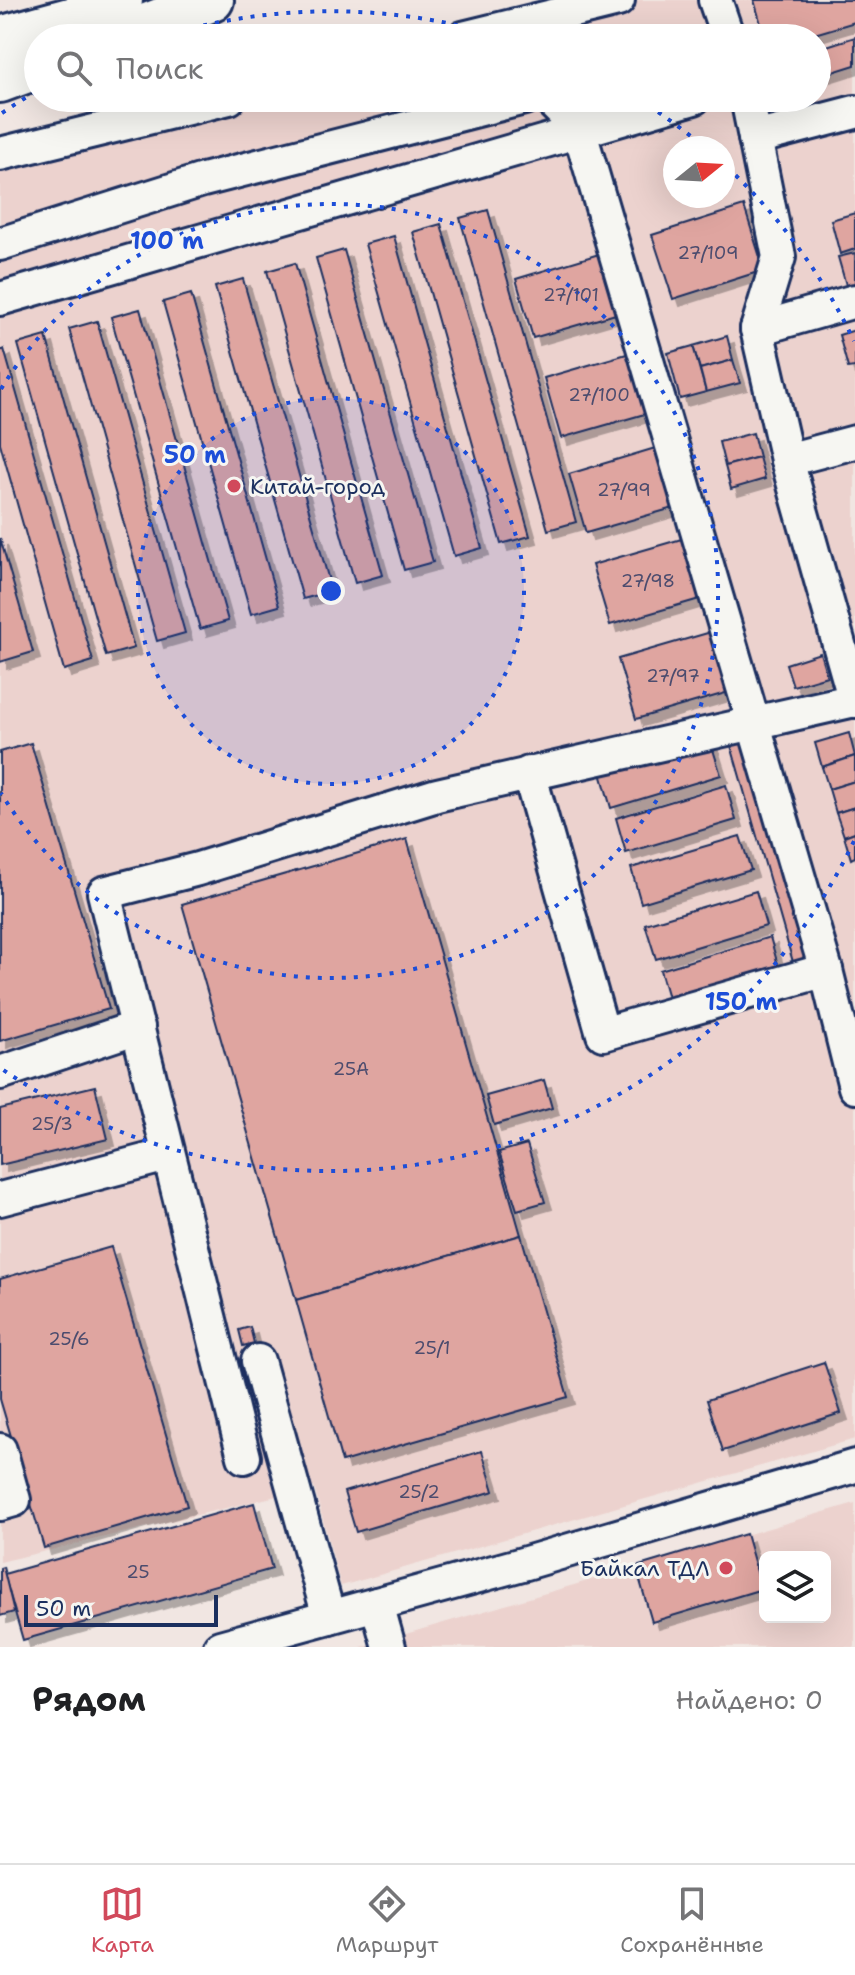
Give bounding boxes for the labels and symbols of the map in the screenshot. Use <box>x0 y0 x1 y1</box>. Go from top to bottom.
north arrow <box>663 136 735 208</box>
text: 100 m <box>130 225 204 257</box>
house number: 27/109 <box>677 241 739 265</box>
house number: 27/101 <box>543 283 599 307</box>
house number: 27/100 <box>568 383 630 407</box>
text: 50 m <box>164 439 226 471</box>
place label: Китай-город <box>250 472 385 501</box>
marker: Китай-город <box>225 477 243 495</box>
house number: 27/99 <box>597 478 651 502</box>
house number: 27/98 <box>621 569 675 593</box>
centre of rings <box>317 577 345 605</box>
house number: 27/97 <box>646 664 700 688</box>
text: 150 m <box>705 986 777 1018</box>
house number: 25А <box>333 1057 369 1081</box>
house number: 25/3 <box>31 1112 73 1136</box>
house number: 25/6 <box>48 1327 90 1351</box>
house number: 25/1 <box>414 1336 450 1360</box>
house number: 25/2 <box>398 1480 440 1504</box>
place label: Байкал ТДЛ <box>580 1554 710 1583</box>
marker: Байкал ТДЛ <box>717 1559 735 1577</box>
house number: 25 <box>126 1560 150 1584</box>
scale bar <box>24 1591 218 1627</box>

